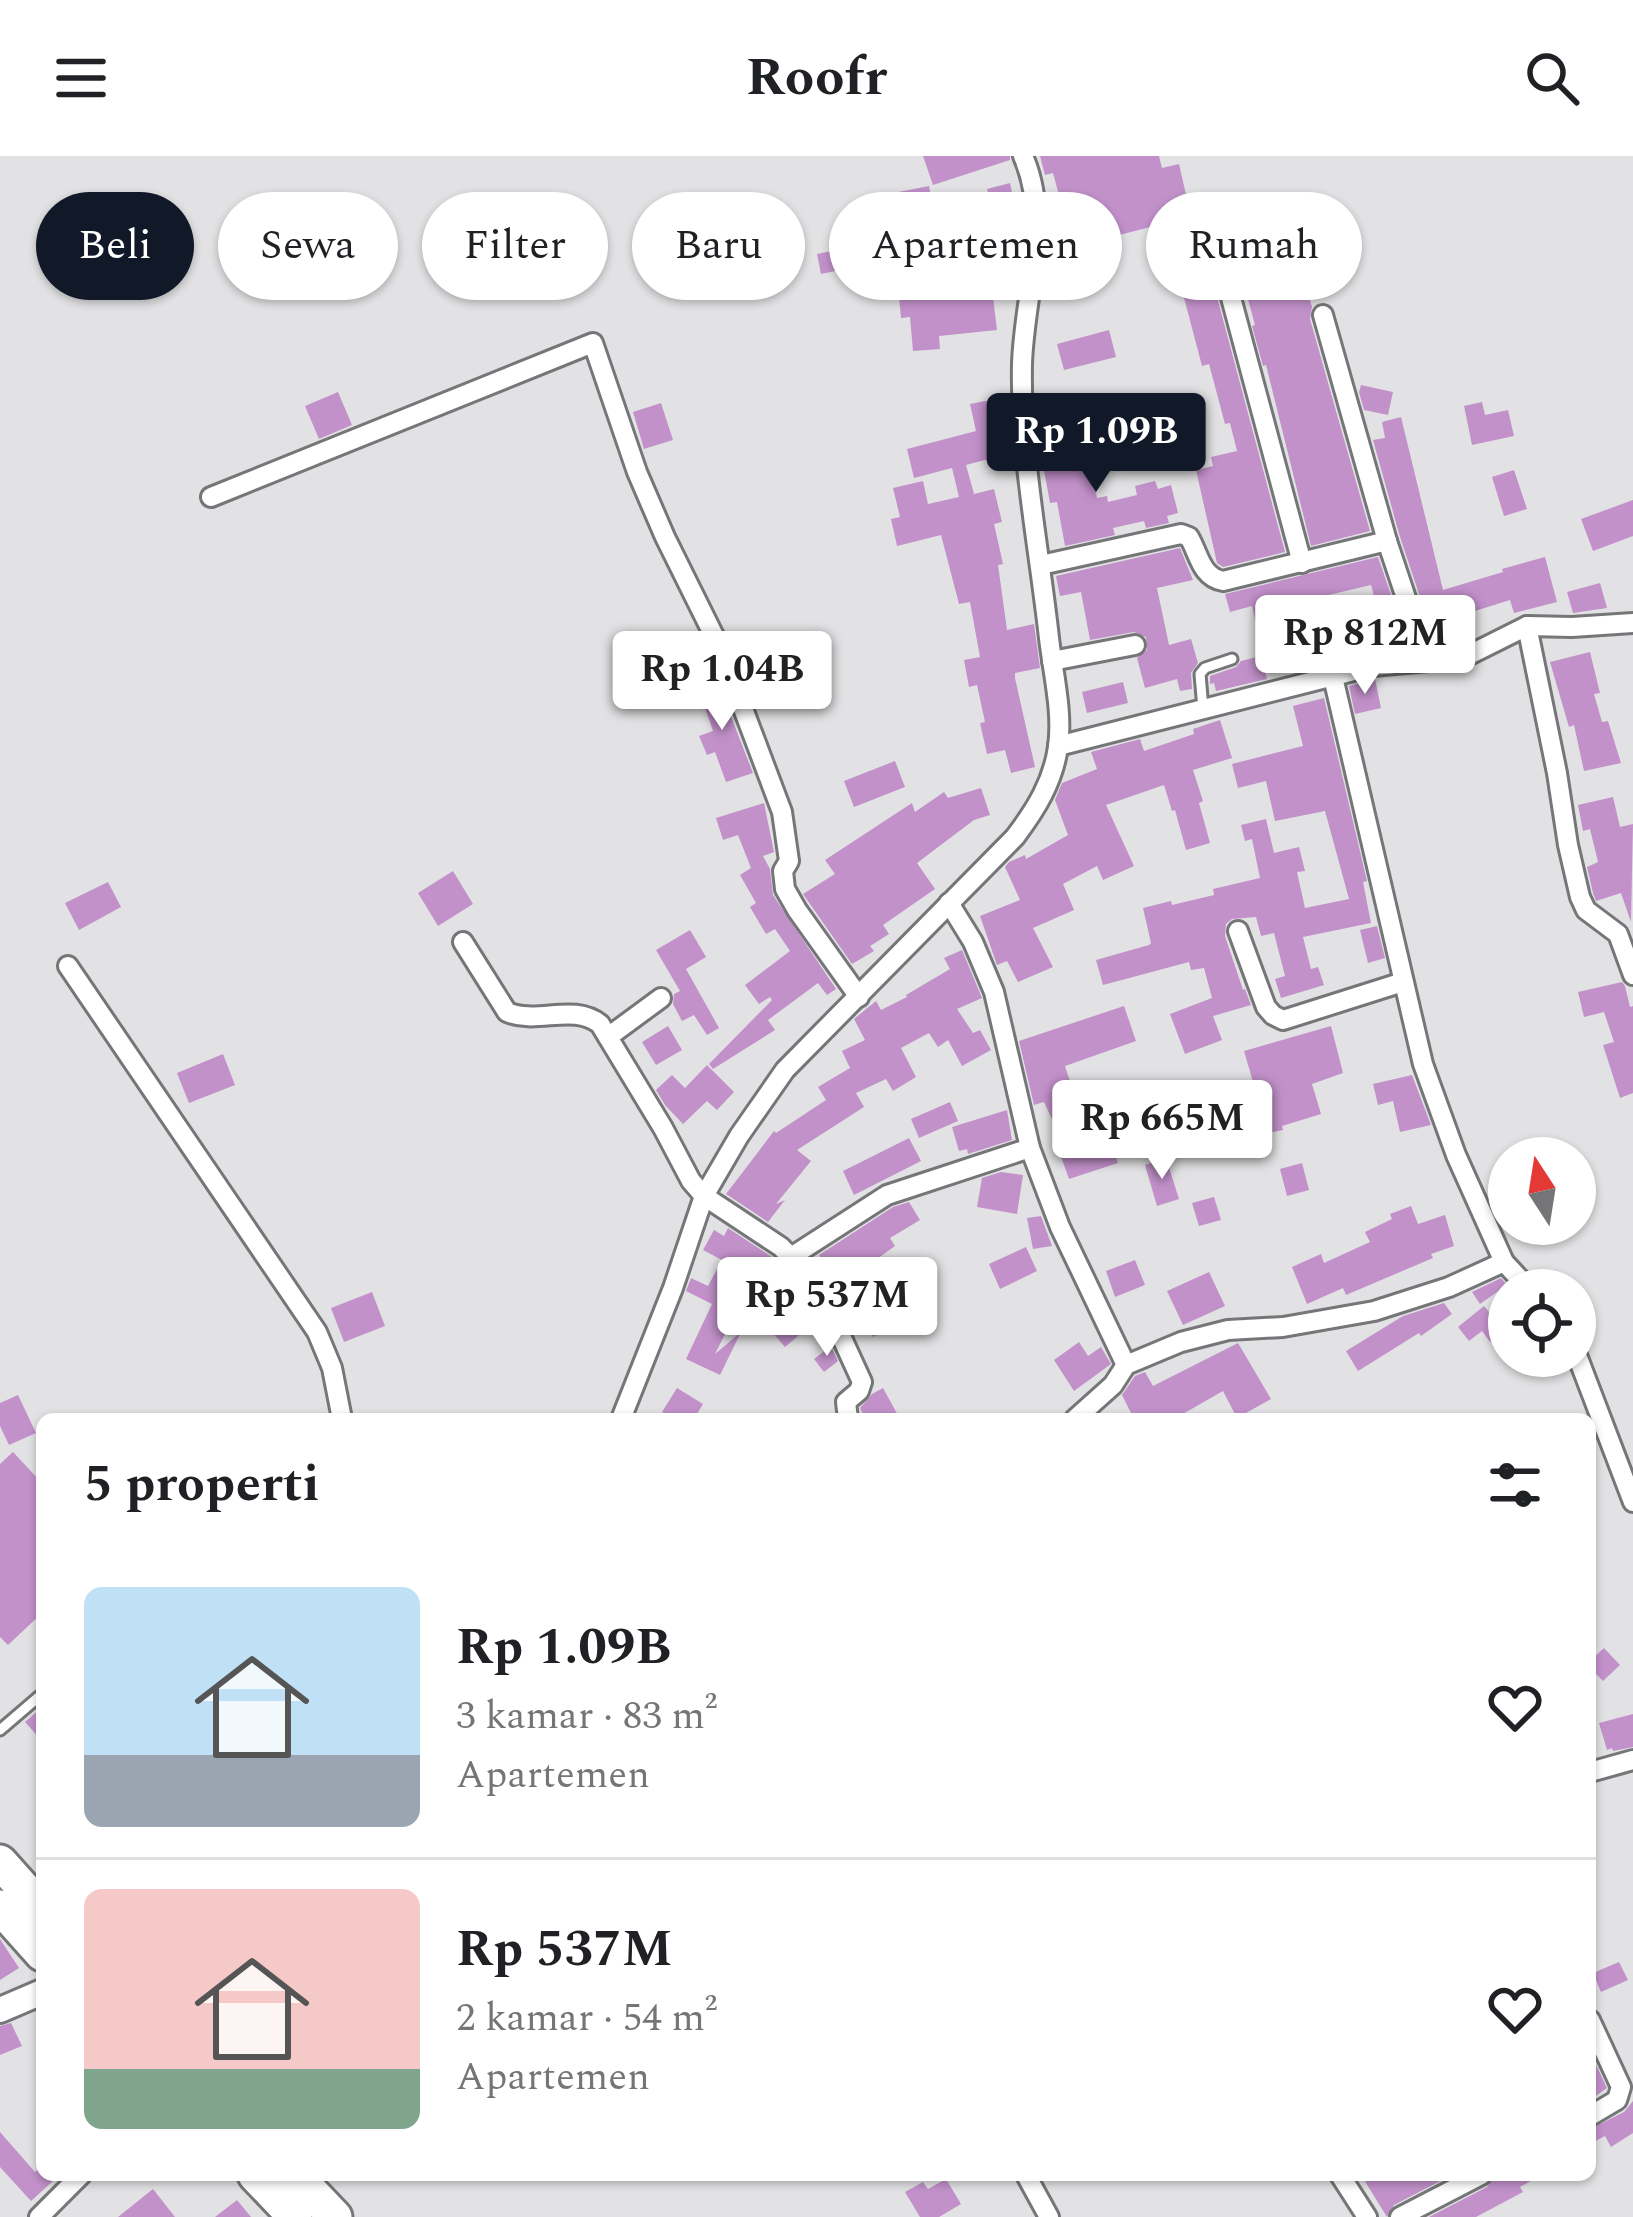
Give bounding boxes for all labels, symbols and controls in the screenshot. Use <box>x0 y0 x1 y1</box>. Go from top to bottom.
text: Roofr <box>746 37 887 119</box>
icon: menu <box>48 45 114 111</box>
icon: search <box>1519 45 1585 111</box>
chip: Beli <box>36 192 194 300</box>
chip: Sewa <box>218 192 398 300</box>
chip: Filter <box>422 192 608 300</box>
chip: Baru <box>632 192 805 300</box>
chip: Apartemen <box>829 192 1122 300</box>
chip: Rumah <box>1146 192 1362 300</box>
pin: Rp 1.09B <box>972 393 1220 495</box>
text: Rp 1.09B <box>1014 402 1178 461</box>
pin: Rp 812M <box>1254 595 1476 697</box>
text: Rp 812M <box>1282 604 1448 663</box>
pin: Rp 1.04B <box>598 631 846 733</box>
text: Rp 1.04B <box>640 640 804 699</box>
pin: Rp 665M <box>1051 1080 1273 1182</box>
text: Rp 665M <box>1079 1089 1245 1148</box>
north arrow <box>1488 1137 1596 1245</box>
map controls <box>1488 1137 1596 1377</box>
pin: Rp 537M <box>716 1257 938 1359</box>
text: Rp 537M <box>744 1266 910 1325</box>
button: locate <box>1488 1269 1596 1377</box>
text: 5 properti <box>84 1446 319 1524</box>
icon: filters <box>1482 1452 1548 1518</box>
text: Rp 1.09B <box>456 1609 671 1687</box>
icon: home <box>180 1635 324 1779</box>
icon: heart <box>1482 1674 1548 1740</box>
text: 3 kamar · 83 m² <box>456 1687 717 1746</box>
text: Apartemen <box>456 1746 650 1805</box>
text: Rp 537M <box>456 1911 672 1989</box>
icon: home <box>180 1937 324 2081</box>
icon: heart <box>1482 1976 1548 2042</box>
text: 2 kamar · 54 m² <box>456 1989 717 2048</box>
text: Apartemen <box>456 2048 650 2107</box>

